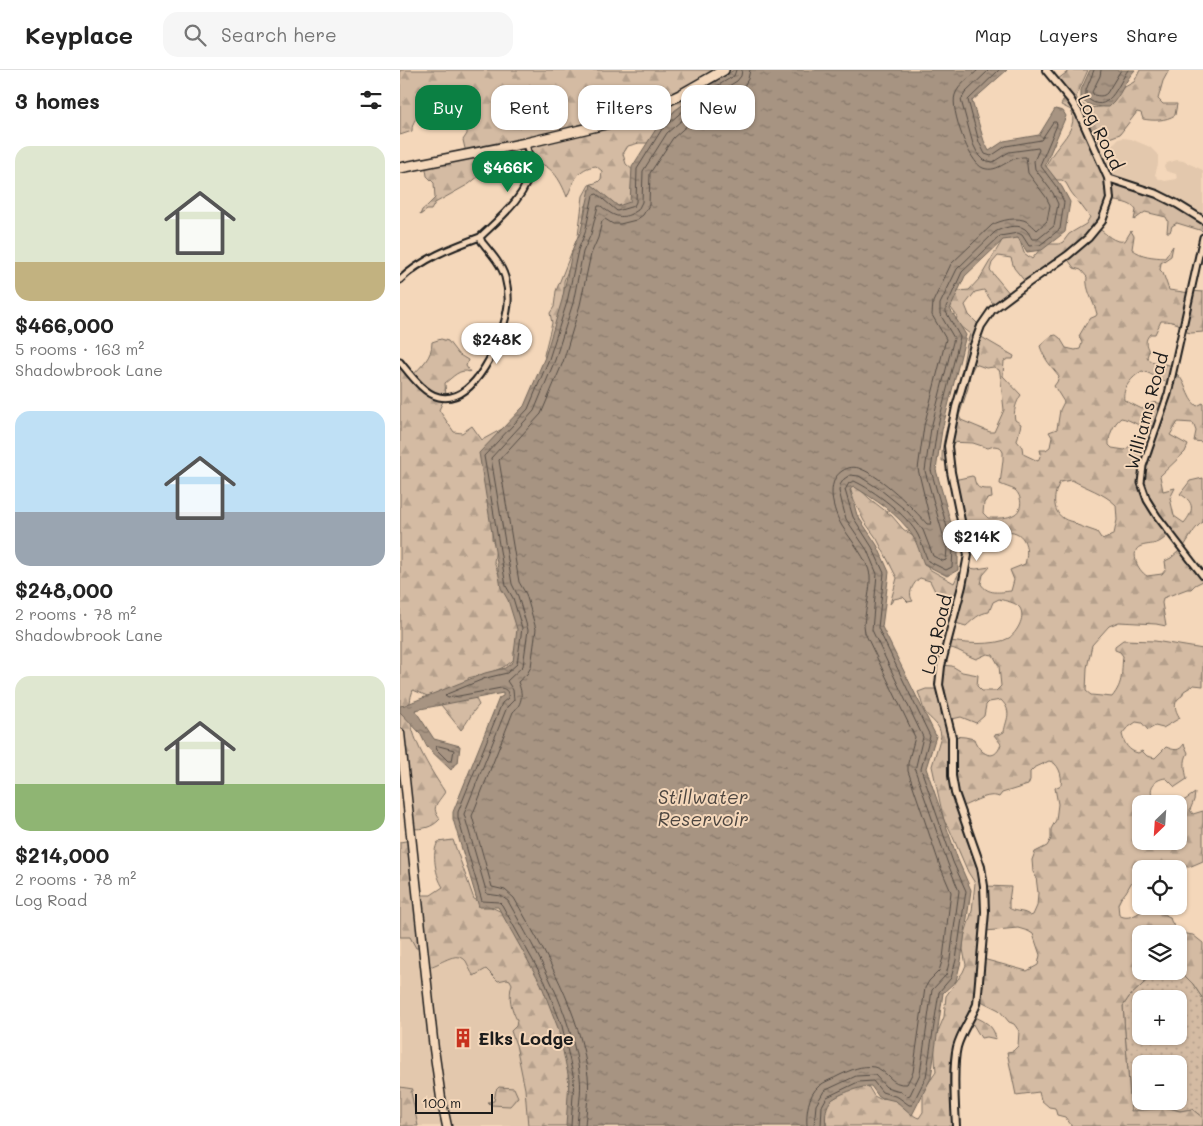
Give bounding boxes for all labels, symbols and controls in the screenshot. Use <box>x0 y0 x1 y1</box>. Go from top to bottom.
search box <box>163 12 513 57</box>
text: Keyplace <box>25 19 133 50</box>
icon: search <box>181 21 209 49</box>
text: Search here <box>221 22 337 47</box>
text: Map <box>975 23 1011 47</box>
text: Layers <box>1039 23 1098 47</box>
text: Share <box>1126 23 1178 47</box>
chip: Buy <box>415 85 481 130</box>
chip: Rent <box>491 85 568 130</box>
chip: Filters <box>578 85 671 130</box>
chip: New <box>681 85 755 130</box>
icon: filters <box>357 86 385 114</box>
text: 3 homes <box>15 87 100 114</box>
street label: Log Road <box>1072 90 1130 174</box>
pin: $466K <box>473 150 543 193</box>
text: $466K <box>483 156 533 177</box>
icon: home <box>155 178 245 268</box>
text: $466,000 <box>15 311 114 338</box>
pin: $248K <box>462 322 532 365</box>
text: $248K <box>472 328 522 349</box>
text: 5 rooms · 163 m² <box>15 338 144 359</box>
street label: Williams Road <box>1119 350 1173 472</box>
text: Shadowbrook Lane <box>15 359 163 380</box>
icon: home <box>155 443 245 533</box>
pin: $214K <box>942 520 1012 562</box>
text: $214K <box>954 525 1000 546</box>
text: $248,000 <box>15 576 113 603</box>
street label: Log Road <box>915 592 957 676</box>
text: 2 rooms · 78 m² <box>15 603 136 624</box>
text: Shadowbrook Lane <box>15 624 163 645</box>
icon: home <box>155 708 245 798</box>
water label: Stillwater Reservoir <box>657 784 749 831</box>
north arrow <box>1132 795 1188 850</box>
map controls <box>1132 795 1187 1110</box>
text: $214,000 <box>15 841 109 868</box>
button: locate <box>1132 860 1187 915</box>
text: 2 rooms · 78 m² <box>15 868 136 889</box>
text: Log Road <box>15 889 87 910</box>
button: layers <box>1132 925 1187 980</box>
button: + <box>1132 990 1187 1045</box>
place label: Elks Lodge <box>478 1026 574 1050</box>
building icon: Elks Lodge <box>452 1027 474 1049</box>
button: − <box>1132 1055 1187 1110</box>
scale bar <box>415 1091 492 1114</box>
text: 100 m <box>422 1093 461 1112</box>

